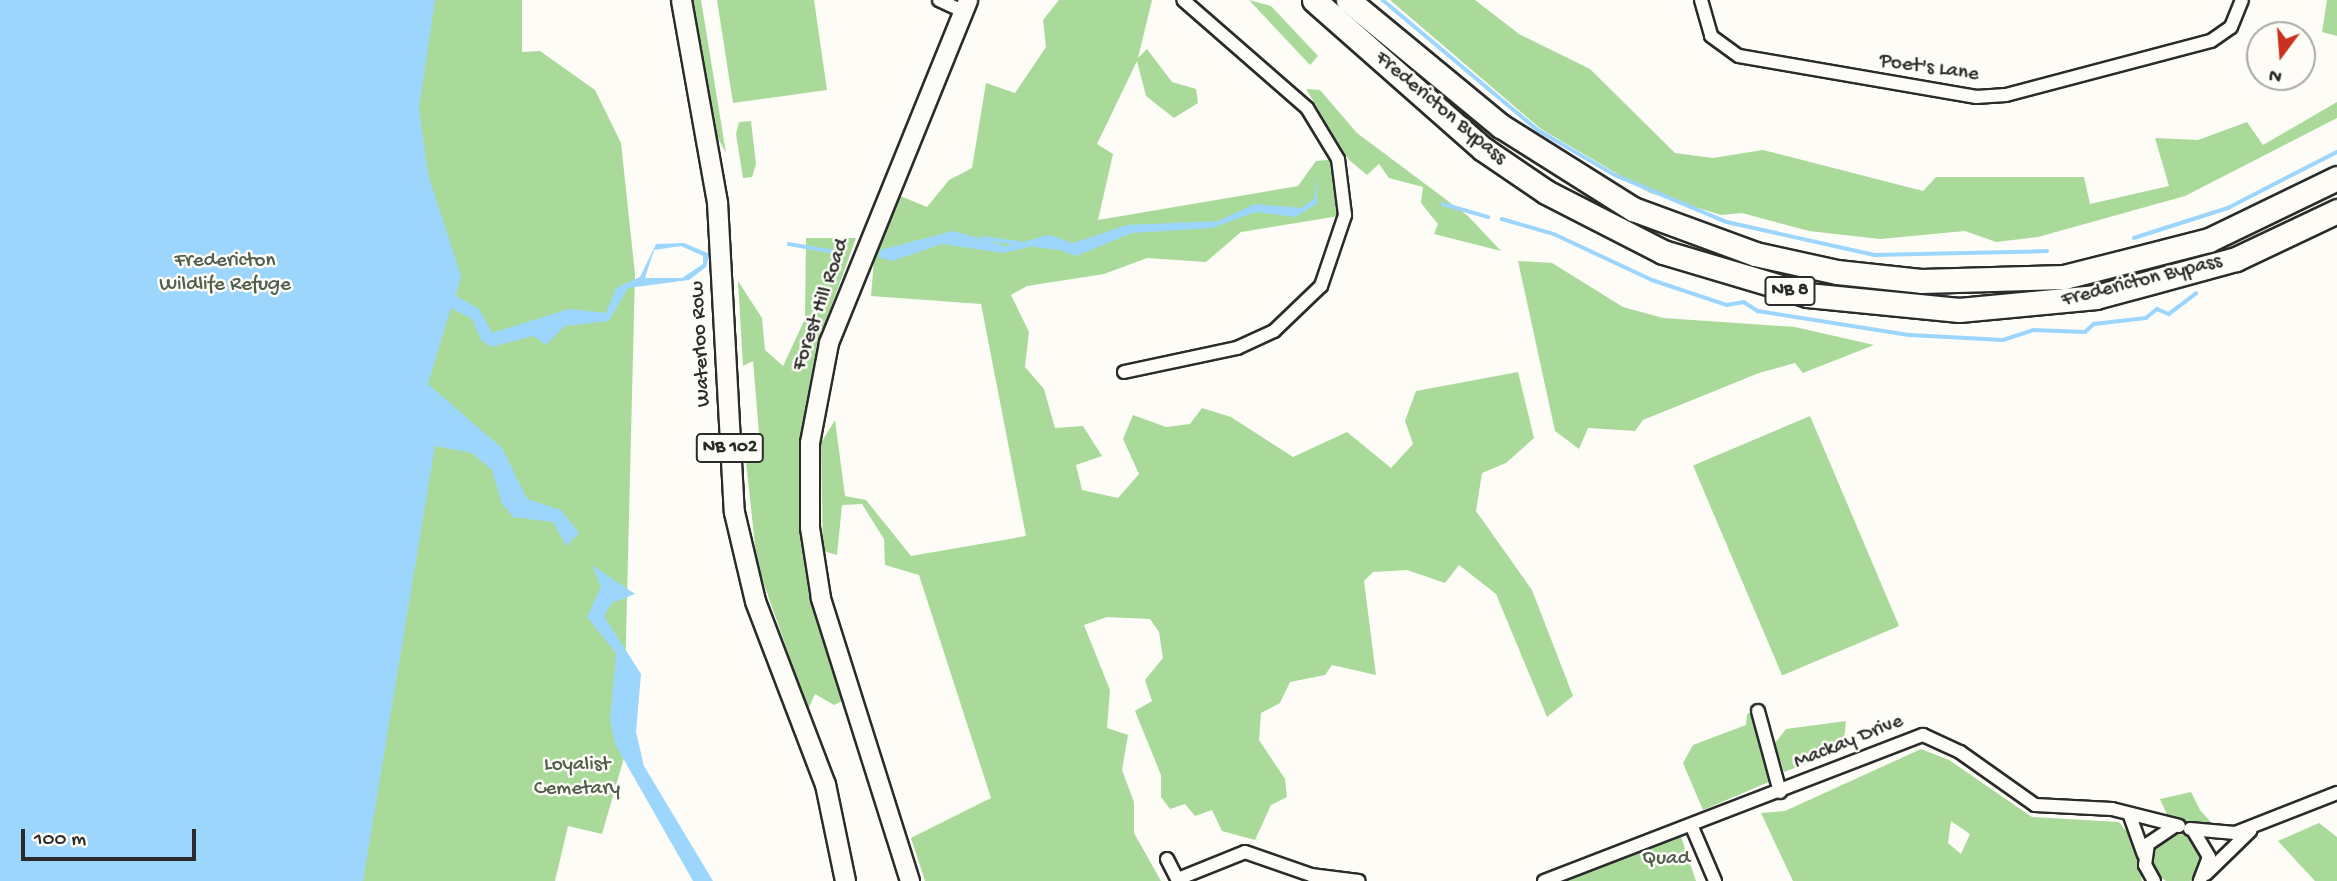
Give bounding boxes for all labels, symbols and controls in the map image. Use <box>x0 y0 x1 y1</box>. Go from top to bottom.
north arrow <box>2246 21 2316 91</box>
street label: Fredericton Bypass <box>1369 47 1511 171</box>
street label: Poet's Lane <box>1878 50 1980 88</box>
text: N <box>2266 62 2285 88</box>
street label: Forest Hill Road <box>788 236 856 374</box>
park label: Fredericton Wildlife Refuge <box>159 249 291 299</box>
street label: Fredericton Bypass <box>2059 250 2225 314</box>
road number: NB 8 <box>1764 276 1816 306</box>
street label: Waterloo Row <box>686 280 718 408</box>
road number: NB 102 <box>695 432 765 463</box>
street label: Mackay Drive <box>1791 710 1907 776</box>
park label: Loyalist Cemetary <box>534 753 620 803</box>
scale bar <box>24 814 200 858</box>
text: 100 m <box>34 828 86 853</box>
park label: Quad <box>1642 847 1690 873</box>

